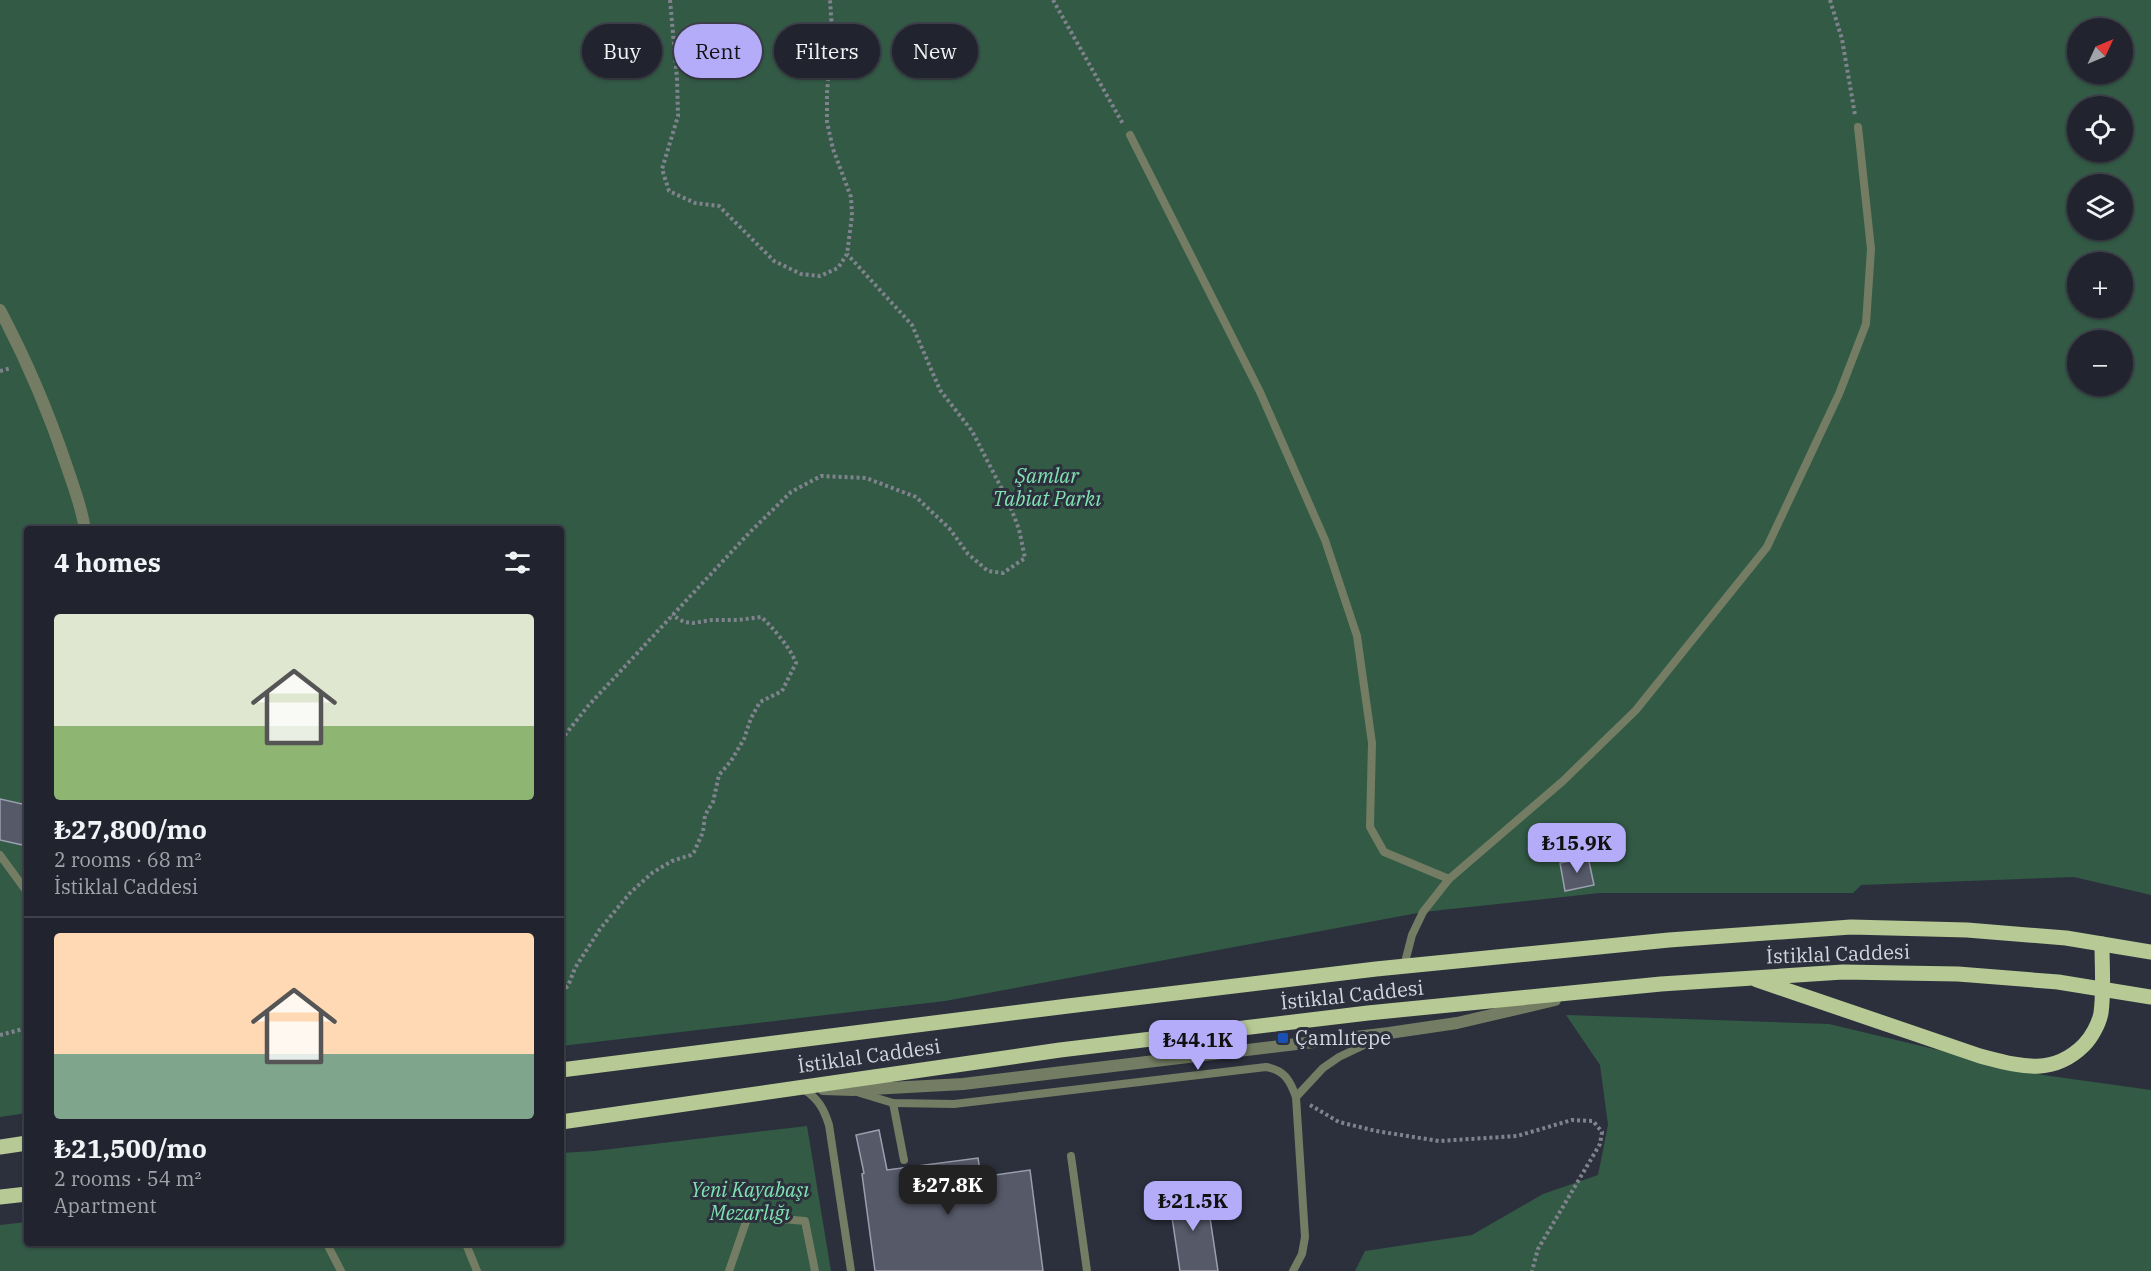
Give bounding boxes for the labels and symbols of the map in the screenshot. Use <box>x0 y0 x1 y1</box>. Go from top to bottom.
north arrow <box>2067 18 2133 84</box>
park label: Şamlar Tabiat Parkı <box>993 462 1101 512</box>
pin: ₺15.9K <box>1528 823 1626 874</box>
street label: İstiklal Caddesi <box>1766 937 1910 970</box>
street label: İstiklal Caddesi <box>1279 974 1425 1015</box>
pin: ₺44.1K <box>1149 1020 1247 1071</box>
place label: Çamlıtepe <box>1295 1024 1391 1051</box>
marker: Çamlıtepe <box>1276 1031 1290 1045</box>
street label: İstiklal Caddesi <box>796 1032 942 1079</box>
pin: ₺27.8K <box>899 1165 997 1216</box>
park label: Yeni Kayabaşı Mezarlığı <box>691 1176 809 1226</box>
pin: ₺21.5K <box>1144 1181 1242 1232</box>

